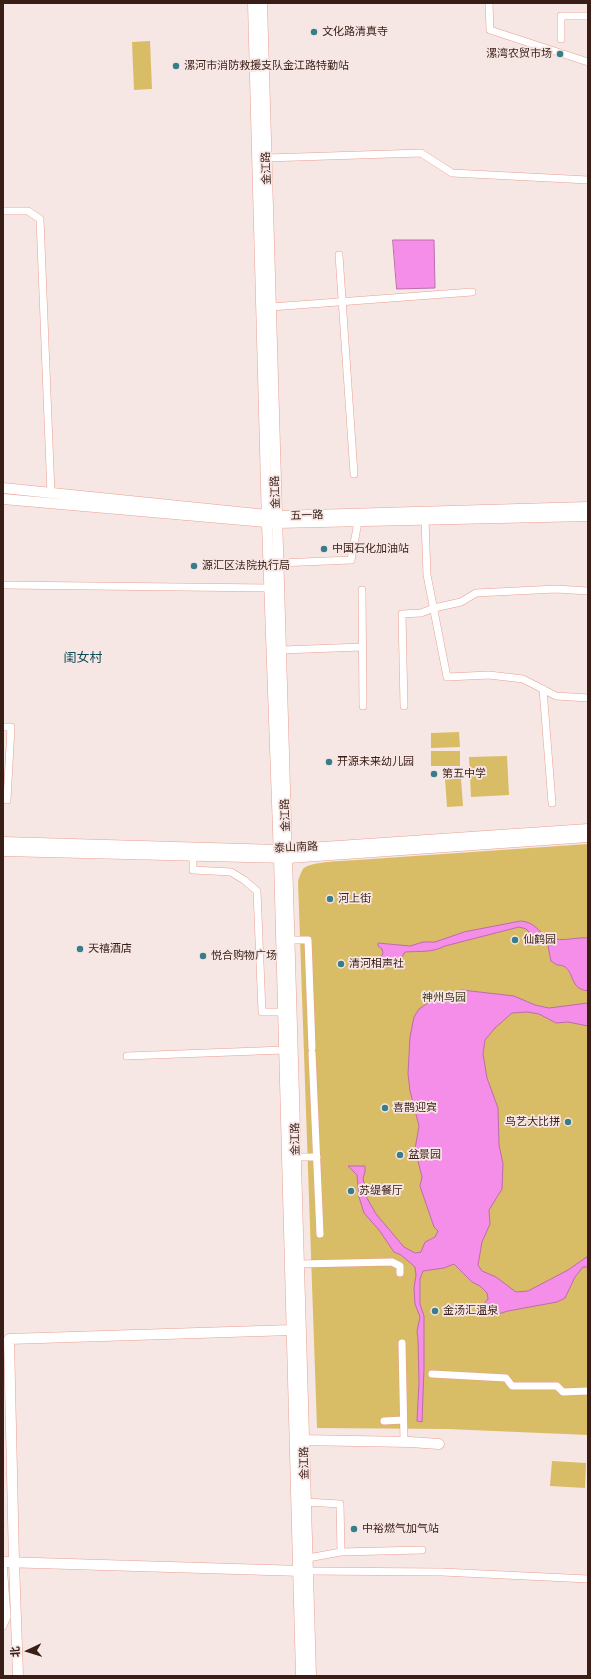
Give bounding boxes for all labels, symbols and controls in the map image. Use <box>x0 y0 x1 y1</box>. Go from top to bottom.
place label: 文化路清真寺 <box>322 25 388 39</box>
marker: 文化路清真寺 <box>309 27 319 37</box>
place label: 漯湾农贸市场 <box>486 47 552 61</box>
marker: 漯湾农贸市场 <box>555 49 565 59</box>
place label: 漯河市消防救援支队金江路特勤站 <box>184 59 349 73</box>
marker: 漯河市消防救援支队金江路特勤站 <box>171 61 181 71</box>
street label: 金江路 <box>260 151 274 185</box>
street label: 金江路 <box>269 475 283 509</box>
street label: 五一路 <box>290 509 324 523</box>
place label: 中国石化加油站 <box>332 542 409 556</box>
marker: 中国石化加油站 <box>319 544 329 554</box>
place label: 源汇区法院执行局 <box>202 559 290 573</box>
marker: 源汇区法院执行局 <box>189 561 199 571</box>
district label: 闺女村 <box>64 651 102 667</box>
place label: 开源未来幼儿园 <box>337 755 414 769</box>
marker: 开源未来幼儿园 <box>324 757 334 767</box>
place label: 第五中学 <box>442 767 486 781</box>
marker: 第五中学 <box>429 769 439 779</box>
street label: 金江路 <box>279 798 293 832</box>
street label: 泰山南路 <box>274 840 318 856</box>
place label: 河上街 <box>338 892 371 906</box>
marker: 河上街 <box>325 894 335 904</box>
place label: 仙鹤园 <box>523 933 556 947</box>
marker: 仙鹤园 <box>510 935 520 945</box>
place label: 天禧酒店 <box>88 942 132 956</box>
marker: 天禧酒店 <box>75 944 85 954</box>
place label: 悦合购物广场 <box>211 949 277 963</box>
marker: 悦合购物广场 <box>198 951 208 961</box>
place label: 清河相声社 <box>349 957 404 971</box>
marker: 清河相声社 <box>336 959 346 969</box>
park label: 神州鸟园 <box>422 991 466 1005</box>
place label: 喜鹊迎宾 <box>393 1101 437 1115</box>
marker: 喜鹊迎宾 <box>380 1103 390 1113</box>
place label: 鸟艺大比拼 <box>505 1115 560 1129</box>
marker: 鸟艺大比拼 <box>563 1117 573 1127</box>
street label: 金江路 <box>289 1122 303 1156</box>
place label: 盆景园 <box>408 1148 441 1162</box>
marker: 盆景园 <box>395 1150 405 1160</box>
place label: 苏缇餐厅 <box>359 1184 403 1198</box>
marker: 苏缇餐厅 <box>346 1186 356 1196</box>
place label: 金汤汇温泉 <box>443 1304 498 1318</box>
marker: 金汤汇温泉 <box>430 1306 440 1316</box>
street label: 金江路 <box>298 1446 312 1480</box>
place label: 中裕燃气加气站 <box>362 1522 439 1536</box>
marker: 中裕燃气加气站 <box>349 1524 359 1534</box>
north arrow <box>8 1631 48 1671</box>
text: 北 <box>9 1646 22 1658</box>

